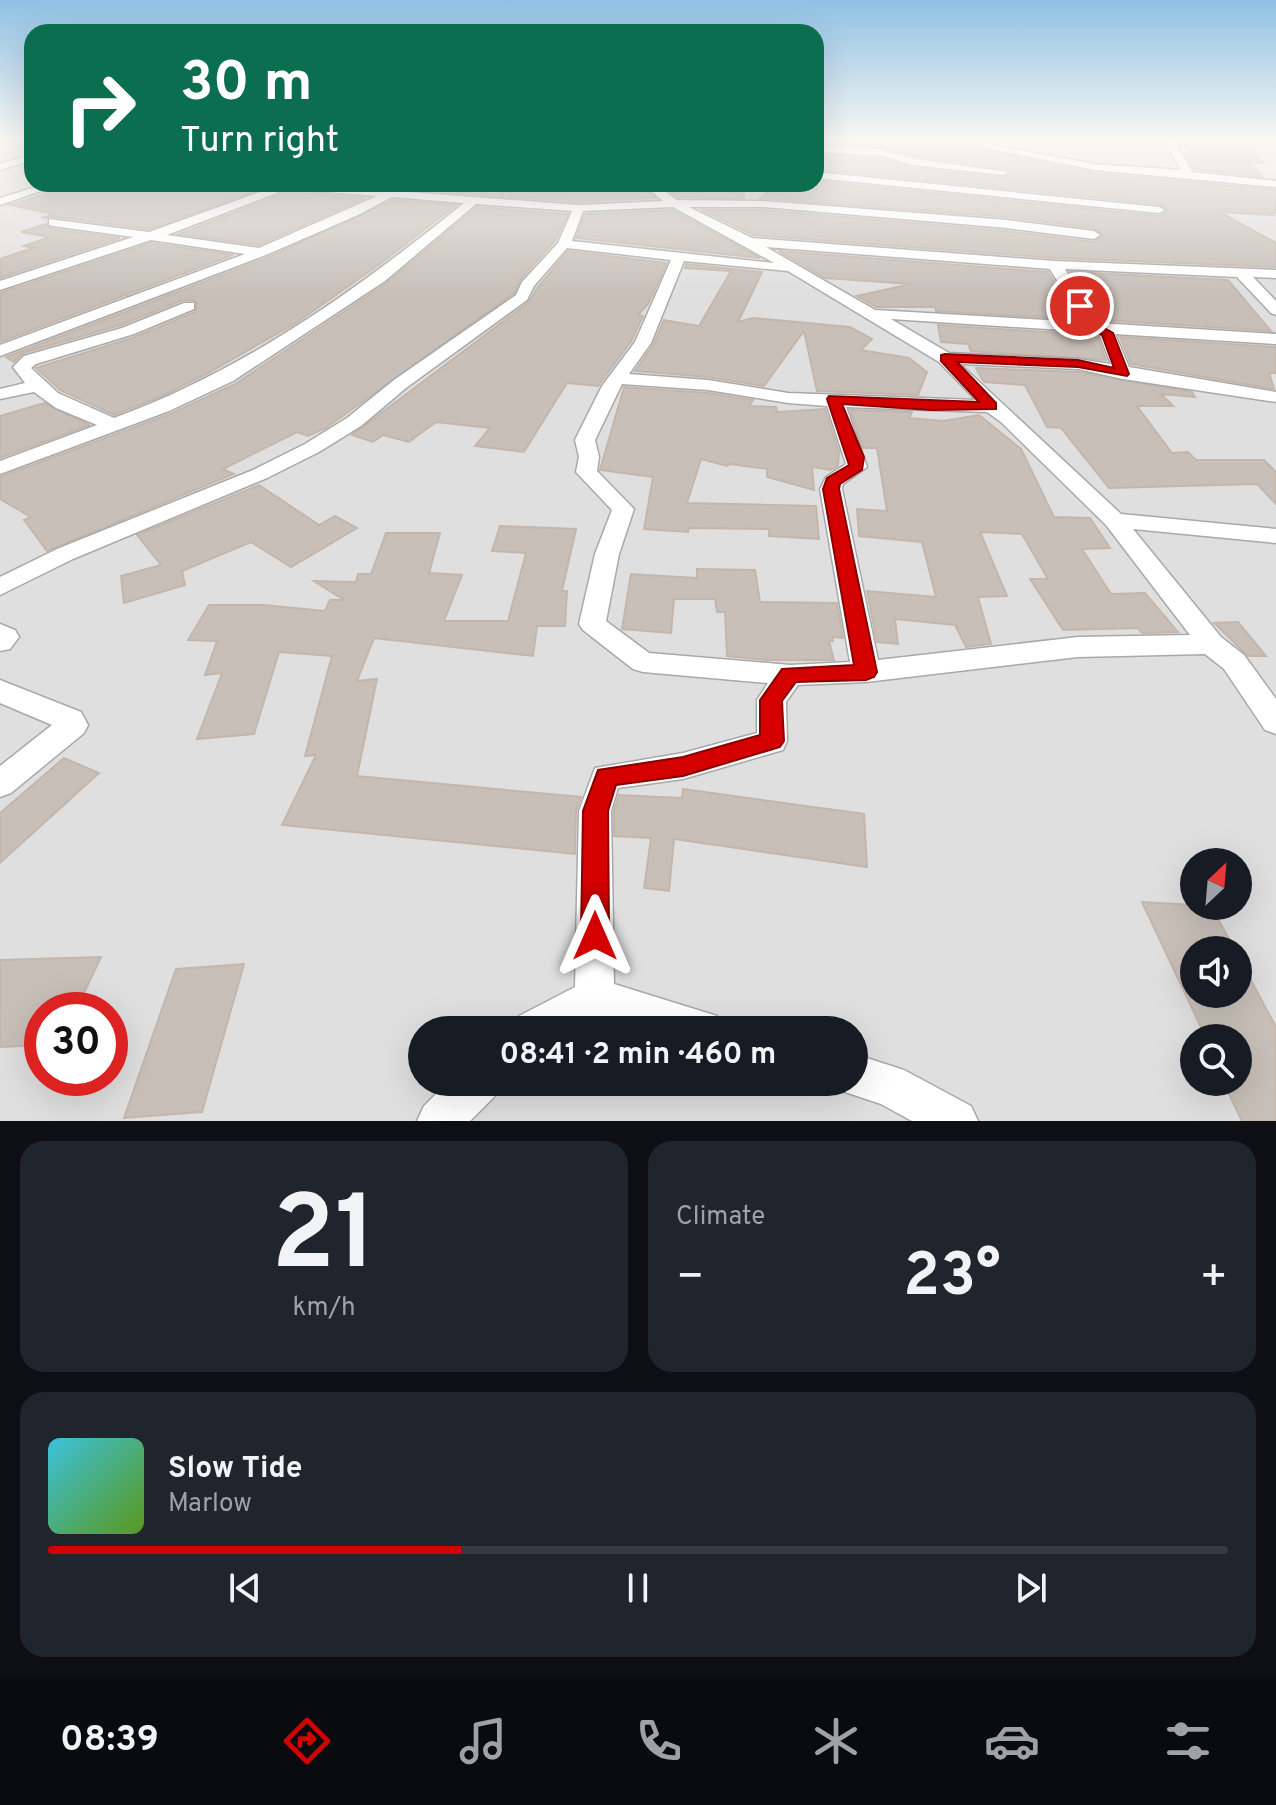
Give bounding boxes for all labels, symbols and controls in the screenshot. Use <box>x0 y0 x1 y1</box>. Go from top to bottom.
text: 30 m <box>180 50 313 120</box>
icon: right <box>48 56 152 160</box>
text: Turn right <box>180 119 339 165</box>
pin <box>1046 272 1114 340</box>
icon: arrive <box>1058 284 1102 328</box>
north arrow <box>1180 848 1252 920</box>
map controls <box>1180 848 1252 1096</box>
position arrow <box>553 894 637 978</box>
button: sound <box>1180 936 1252 1008</box>
speed limit sign: 30 <box>24 992 128 1096</box>
button: search <box>1180 1024 1252 1096</box>
text: 08:41 · 2 min · 460 m <box>500 1037 776 1074</box>
text: 21 <box>271 1174 377 1306</box>
text: Climate <box>676 1201 765 1234</box>
text: 23° <box>903 1241 1001 1317</box>
text: − <box>676 1251 704 1307</box>
text: + <box>1200 1251 1228 1307</box>
text: km/h <box>292 1292 356 1325</box>
text: Slow Tide <box>168 1451 302 1488</box>
text: Marlow <box>168 1488 252 1521</box>
icon: previous <box>223 1566 267 1610</box>
icon: pause <box>616 1566 660 1610</box>
icon: next <box>1009 1566 1053 1610</box>
icon: directions <box>279 1713 335 1769</box>
icon: music <box>455 1713 511 1769</box>
icon: phone <box>631 1713 687 1769</box>
icon: climate <box>808 1713 864 1769</box>
icon: car <box>984 1713 1040 1769</box>
icon: filters <box>1160 1713 1216 1769</box>
text: 08:39 <box>60 1718 159 1764</box>

